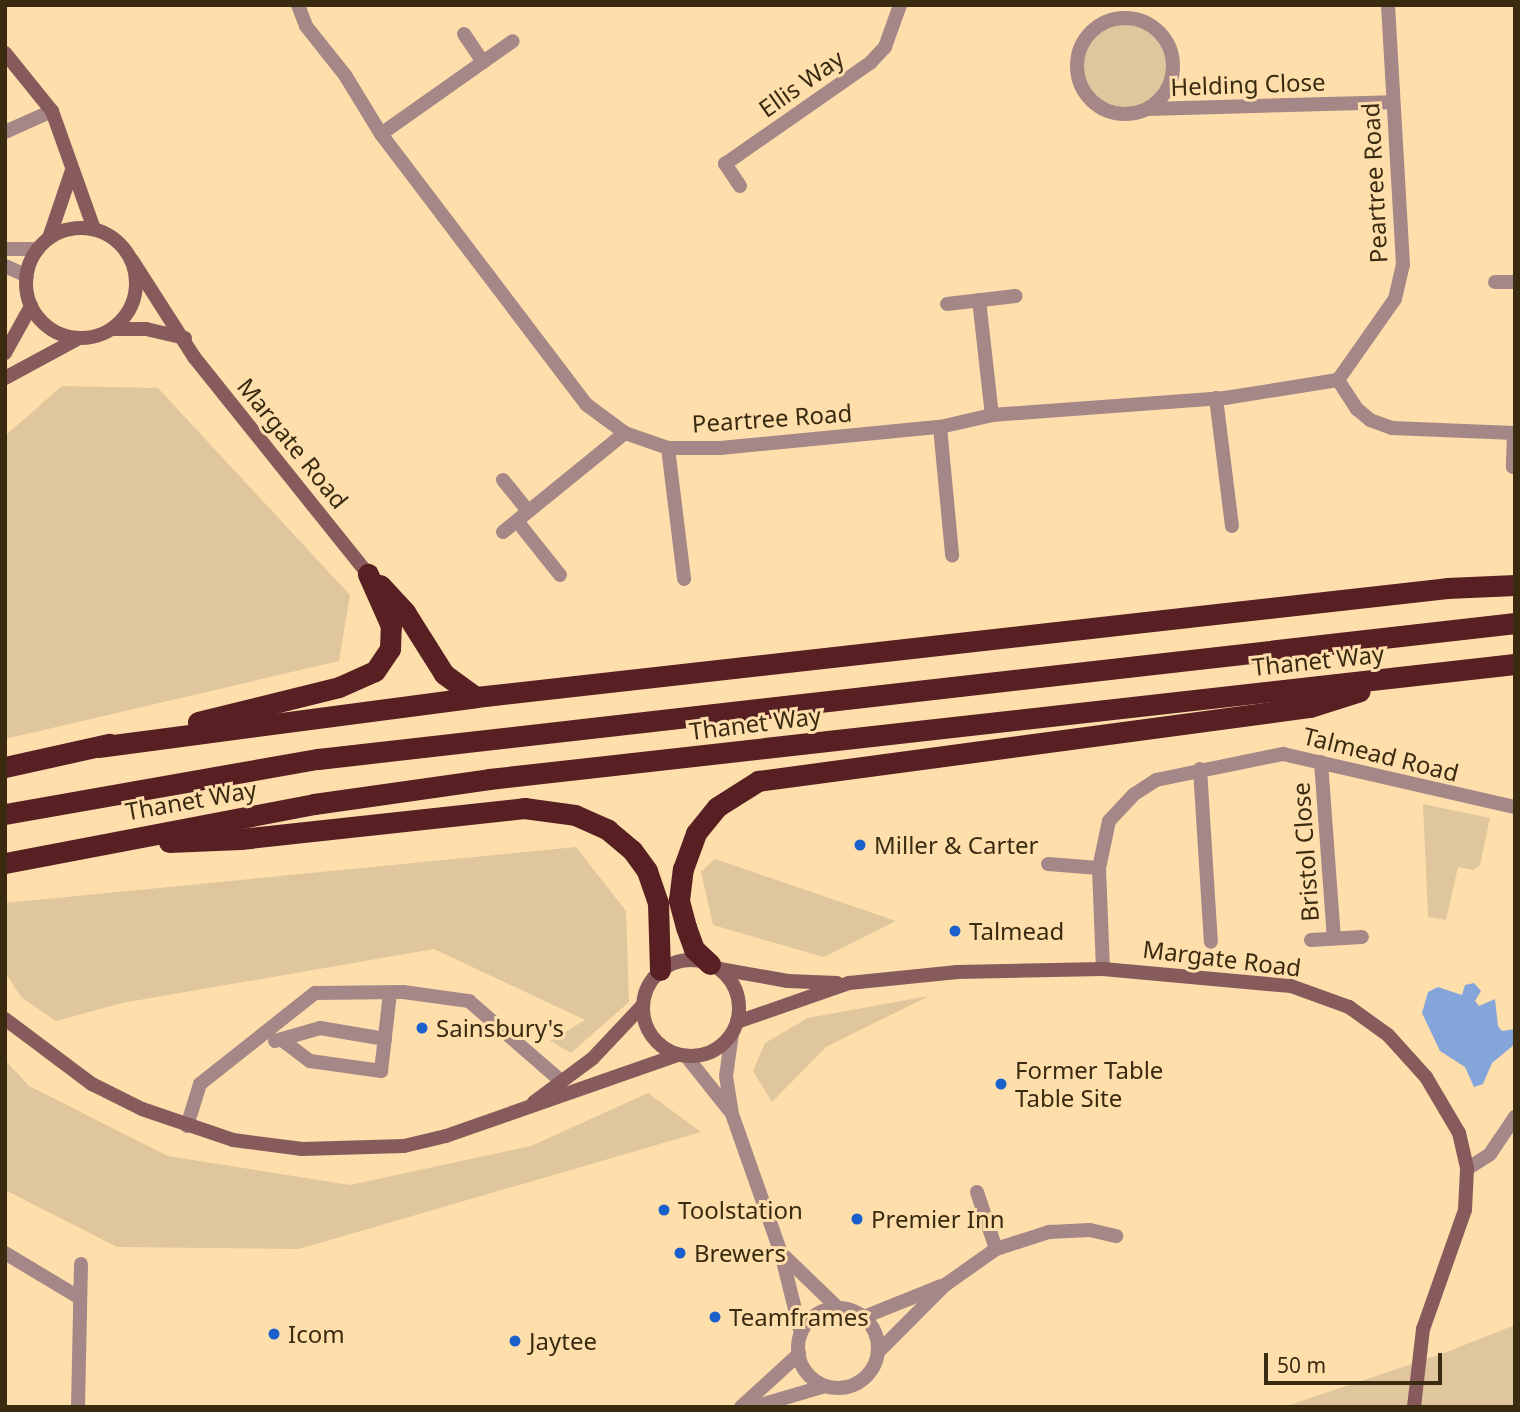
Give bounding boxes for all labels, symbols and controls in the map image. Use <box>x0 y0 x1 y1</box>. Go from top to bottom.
street label: Ellis Way <box>753 43 849 123</box>
street label: Helding Close <box>1170 67 1326 101</box>
street label: Peartree Road <box>1355 102 1393 264</box>
street label: Margate Road <box>232 372 354 514</box>
street label: Peartree Road <box>691 398 853 438</box>
street label: Thanet Way <box>1251 639 1385 681</box>
street label: Thanet Way <box>688 701 822 745</box>
street label: Talmead Road <box>1300 721 1462 787</box>
street label: Thanet Way <box>123 774 259 826</box>
street label: Bristol Close <box>1286 781 1324 923</box>
place label: Miller & Carter <box>874 831 1038 859</box>
marker: Miller & Carter <box>852 837 868 853</box>
place label: Talmead <box>969 917 1064 945</box>
marker: Talmead <box>947 923 963 939</box>
street label: Margate Road <box>1141 934 1303 982</box>
place label: Sainsbury's <box>436 1014 564 1042</box>
marker: Sainsbury's <box>414 1020 430 1036</box>
place label: Former Table Table Site <box>1015 1056 1163 1112</box>
marker: Former Table Table Site <box>993 1076 1009 1092</box>
place label: Toolstation <box>678 1196 803 1224</box>
marker: Toolstation <box>656 1202 672 1218</box>
place label: Premier Inn <box>871 1205 1005 1233</box>
marker: Premier Inn <box>849 1211 865 1227</box>
place label: Brewers <box>694 1239 786 1267</box>
marker: Brewers <box>672 1245 688 1261</box>
place label: Teamframes <box>729 1303 869 1331</box>
marker: Teamframes <box>707 1309 723 1325</box>
place label: Icom <box>288 1320 345 1348</box>
marker: Icom <box>266 1326 282 1342</box>
place label: Jaytee <box>529 1327 597 1355</box>
marker: Jaytee <box>507 1333 523 1349</box>
scale bar <box>1268 1338 1446 1382</box>
text: 50 m <box>1277 1351 1326 1379</box>

